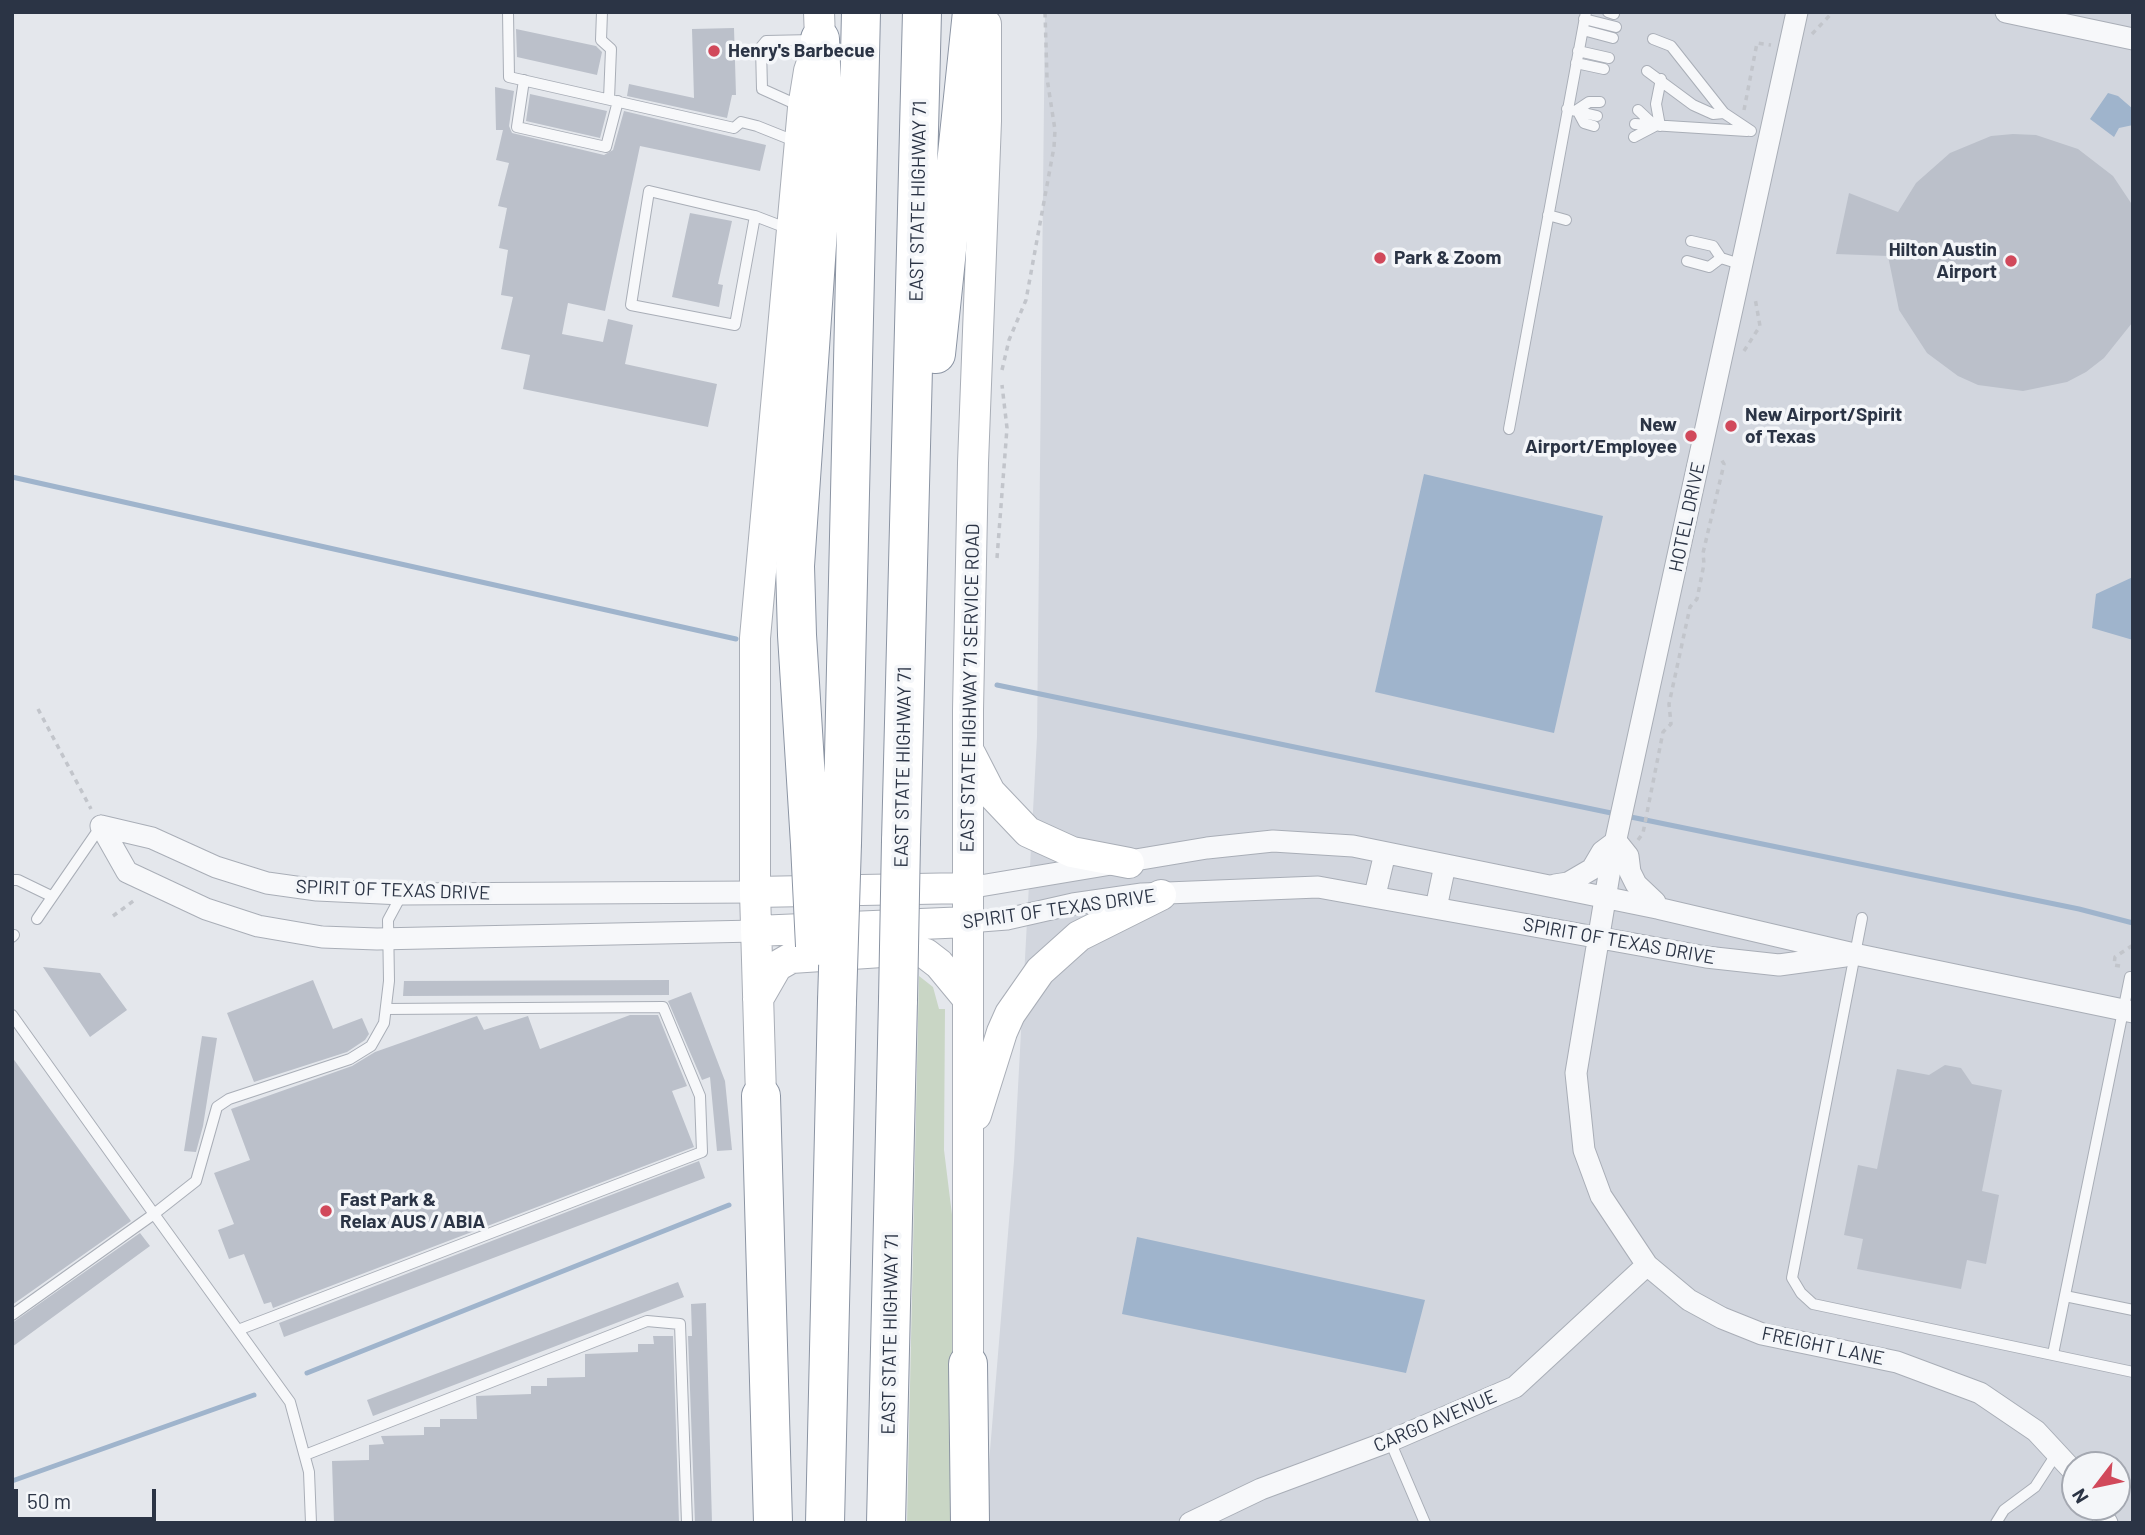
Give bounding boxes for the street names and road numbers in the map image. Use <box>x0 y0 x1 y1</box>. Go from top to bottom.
street label: EAST STATE HIGHWAY 71 <box>905 100 931 302</box>
street label: HOTEL DRIVE <box>1664 460 1710 574</box>
street label: EAST STATE HIGHWAY 71 SERVICE ROAD <box>956 523 984 853</box>
street label: EAST STATE HIGHWAY 71 <box>890 666 916 868</box>
street label: SPIRIT OF TEXAS DRIVE <box>295 875 491 905</box>
street label: SPIRIT OF TEXAS DRIVE <box>961 884 1157 934</box>
street label: SPIRIT OF TEXAS DRIVE <box>1521 913 1717 969</box>
street label: EAST STATE HIGHWAY 71 <box>877 1233 903 1435</box>
street label: FREIGHT LANE <box>1760 1322 1886 1370</box>
street label: CARGO AVENUE <box>1370 1385 1500 1457</box>

